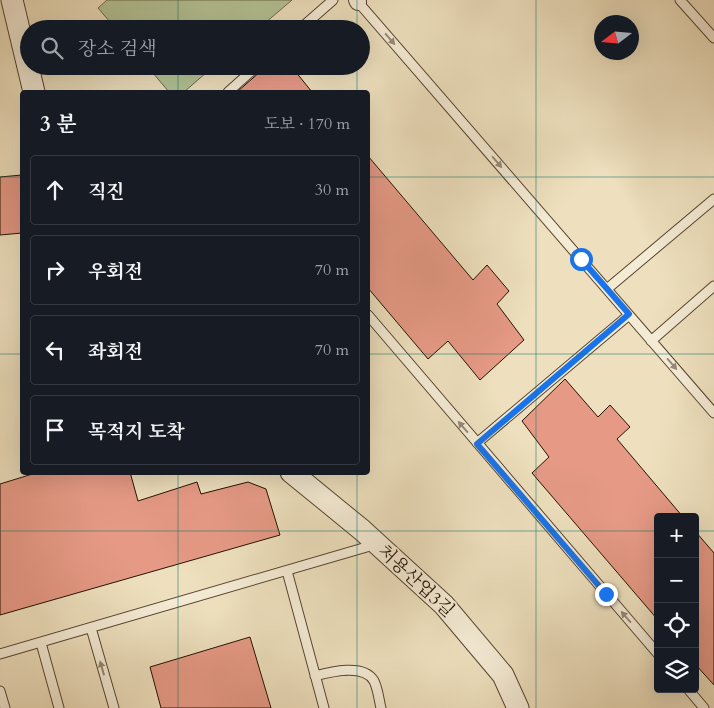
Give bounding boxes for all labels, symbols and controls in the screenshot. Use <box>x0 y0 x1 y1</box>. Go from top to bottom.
north arrow <box>594 15 639 60</box>
search box <box>20 20 370 75</box>
one-way arrow <box>385 33 396 46</box>
icon: search <box>38 34 66 62</box>
text: 장소 검색 <box>78 36 157 62</box>
text: 3 분 <box>40 110 77 139</box>
text: 도보 · 170 m <box>264 113 350 135</box>
one-way arrow <box>491 155 502 168</box>
icon: ahead <box>41 176 69 204</box>
text: 직진 <box>88 179 125 205</box>
text: 30 m <box>315 179 349 201</box>
route start <box>570 248 593 271</box>
icon: right <box>41 256 69 284</box>
text: 우회전 <box>88 259 143 285</box>
text: 70 m <box>315 259 349 281</box>
icon: left <box>41 336 69 364</box>
text: 좌회전 <box>88 339 143 365</box>
text: 70 m <box>315 339 349 361</box>
one-way arrow <box>666 358 677 371</box>
icon: arrive <box>41 416 69 444</box>
text: 목적지 도착 <box>88 419 185 445</box>
one-way arrow <box>458 421 469 434</box>
map controls <box>654 513 699 693</box>
button: + <box>654 513 699 558</box>
street label: 처용산업3길 <box>372 539 460 623</box>
button: − <box>654 558 699 603</box>
route end <box>595 583 618 606</box>
button: locate <box>654 603 699 648</box>
one-way arrow <box>621 611 632 623</box>
button: layers <box>654 648 699 693</box>
one-way arrow <box>98 661 106 676</box>

